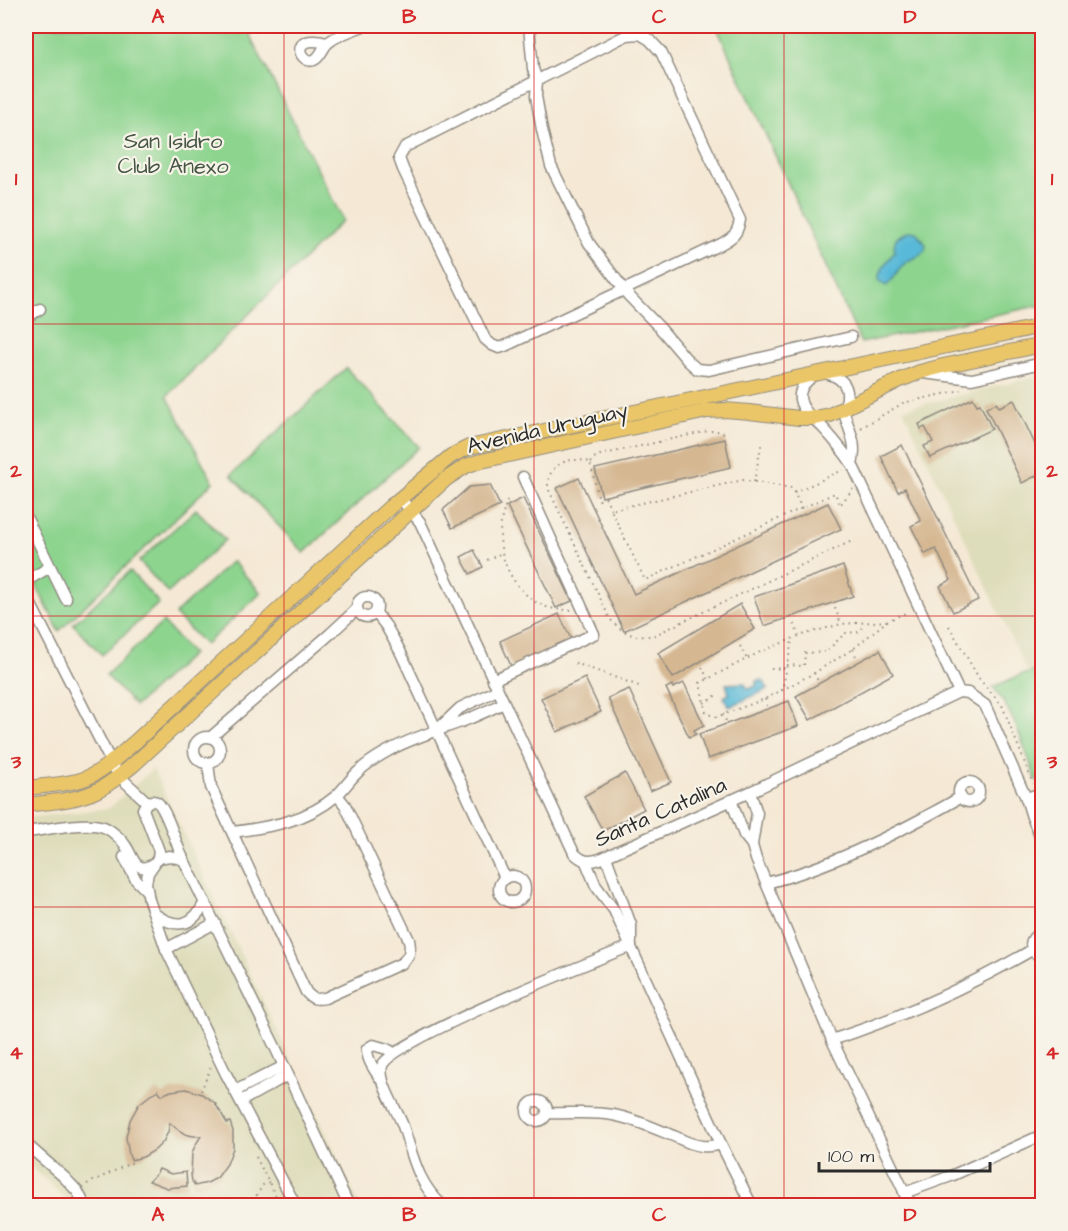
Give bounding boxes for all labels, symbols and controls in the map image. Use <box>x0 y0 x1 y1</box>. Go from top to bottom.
text: A <box>152 3 165 31</box>
text: B <box>402 3 417 31</box>
text: C <box>652 3 667 31</box>
text: D <box>904 3 917 31</box>
park label: San Isidro Club Anexo <box>117 126 229 182</box>
text: 1 <box>15 165 18 193</box>
text: 1 <box>1051 165 1054 193</box>
street label: Avenida Uruguay <box>464 395 631 463</box>
text: 2 <box>9 457 22 485</box>
text: 2 <box>1045 457 1058 485</box>
text: 3 <box>10 748 22 776</box>
text: 3 <box>1046 748 1058 776</box>
street label: Santa Catalina <box>590 770 731 855</box>
text: 4 <box>9 1039 23 1067</box>
text: 4 <box>1045 1039 1059 1067</box>
scale bar <box>819 1135 990 1173</box>
text: 100 m <box>828 1144 874 1169</box>
text: A <box>152 1201 165 1229</box>
text: B <box>402 1201 417 1229</box>
text: C <box>652 1201 667 1229</box>
text: D <box>904 1201 917 1229</box>

